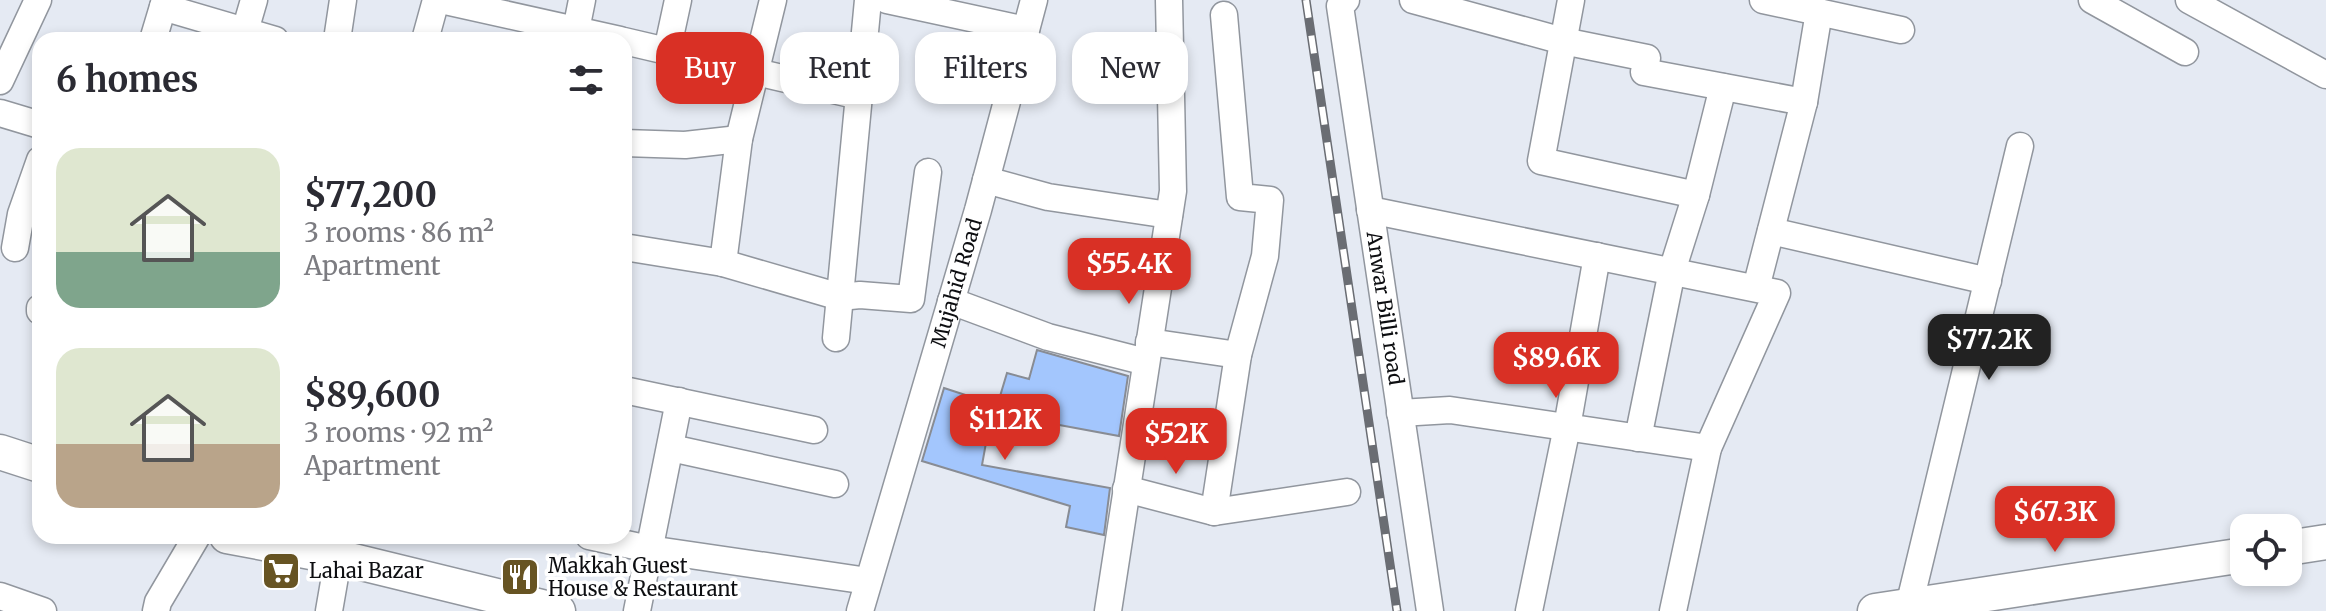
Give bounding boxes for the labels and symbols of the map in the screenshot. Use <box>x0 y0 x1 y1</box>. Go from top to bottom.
street label: Mujahid Road <box>925 215 987 350</box>
street label: Anwar Billi road <box>1362 229 1409 387</box>
pin: $55.4K <box>1064 238 1194 306</box>
pin: $77.2K <box>1924 314 2054 382</box>
pin: $89.6K <box>1491 332 1621 400</box>
pin: $112K <box>949 394 1061 462</box>
pin: $52K <box>1129 408 1223 476</box>
pin: $67.3K <box>1990 486 2120 554</box>
supermarket icon: Lahai Bazar <box>260 550 302 592</box>
place label: Makkah Guest House & Restaurant <box>548 553 738 601</box>
restaurant icon: Makkah Guest House & Restaurant <box>499 556 541 598</box>
place label: Lahai Bazar <box>309 558 424 583</box>

